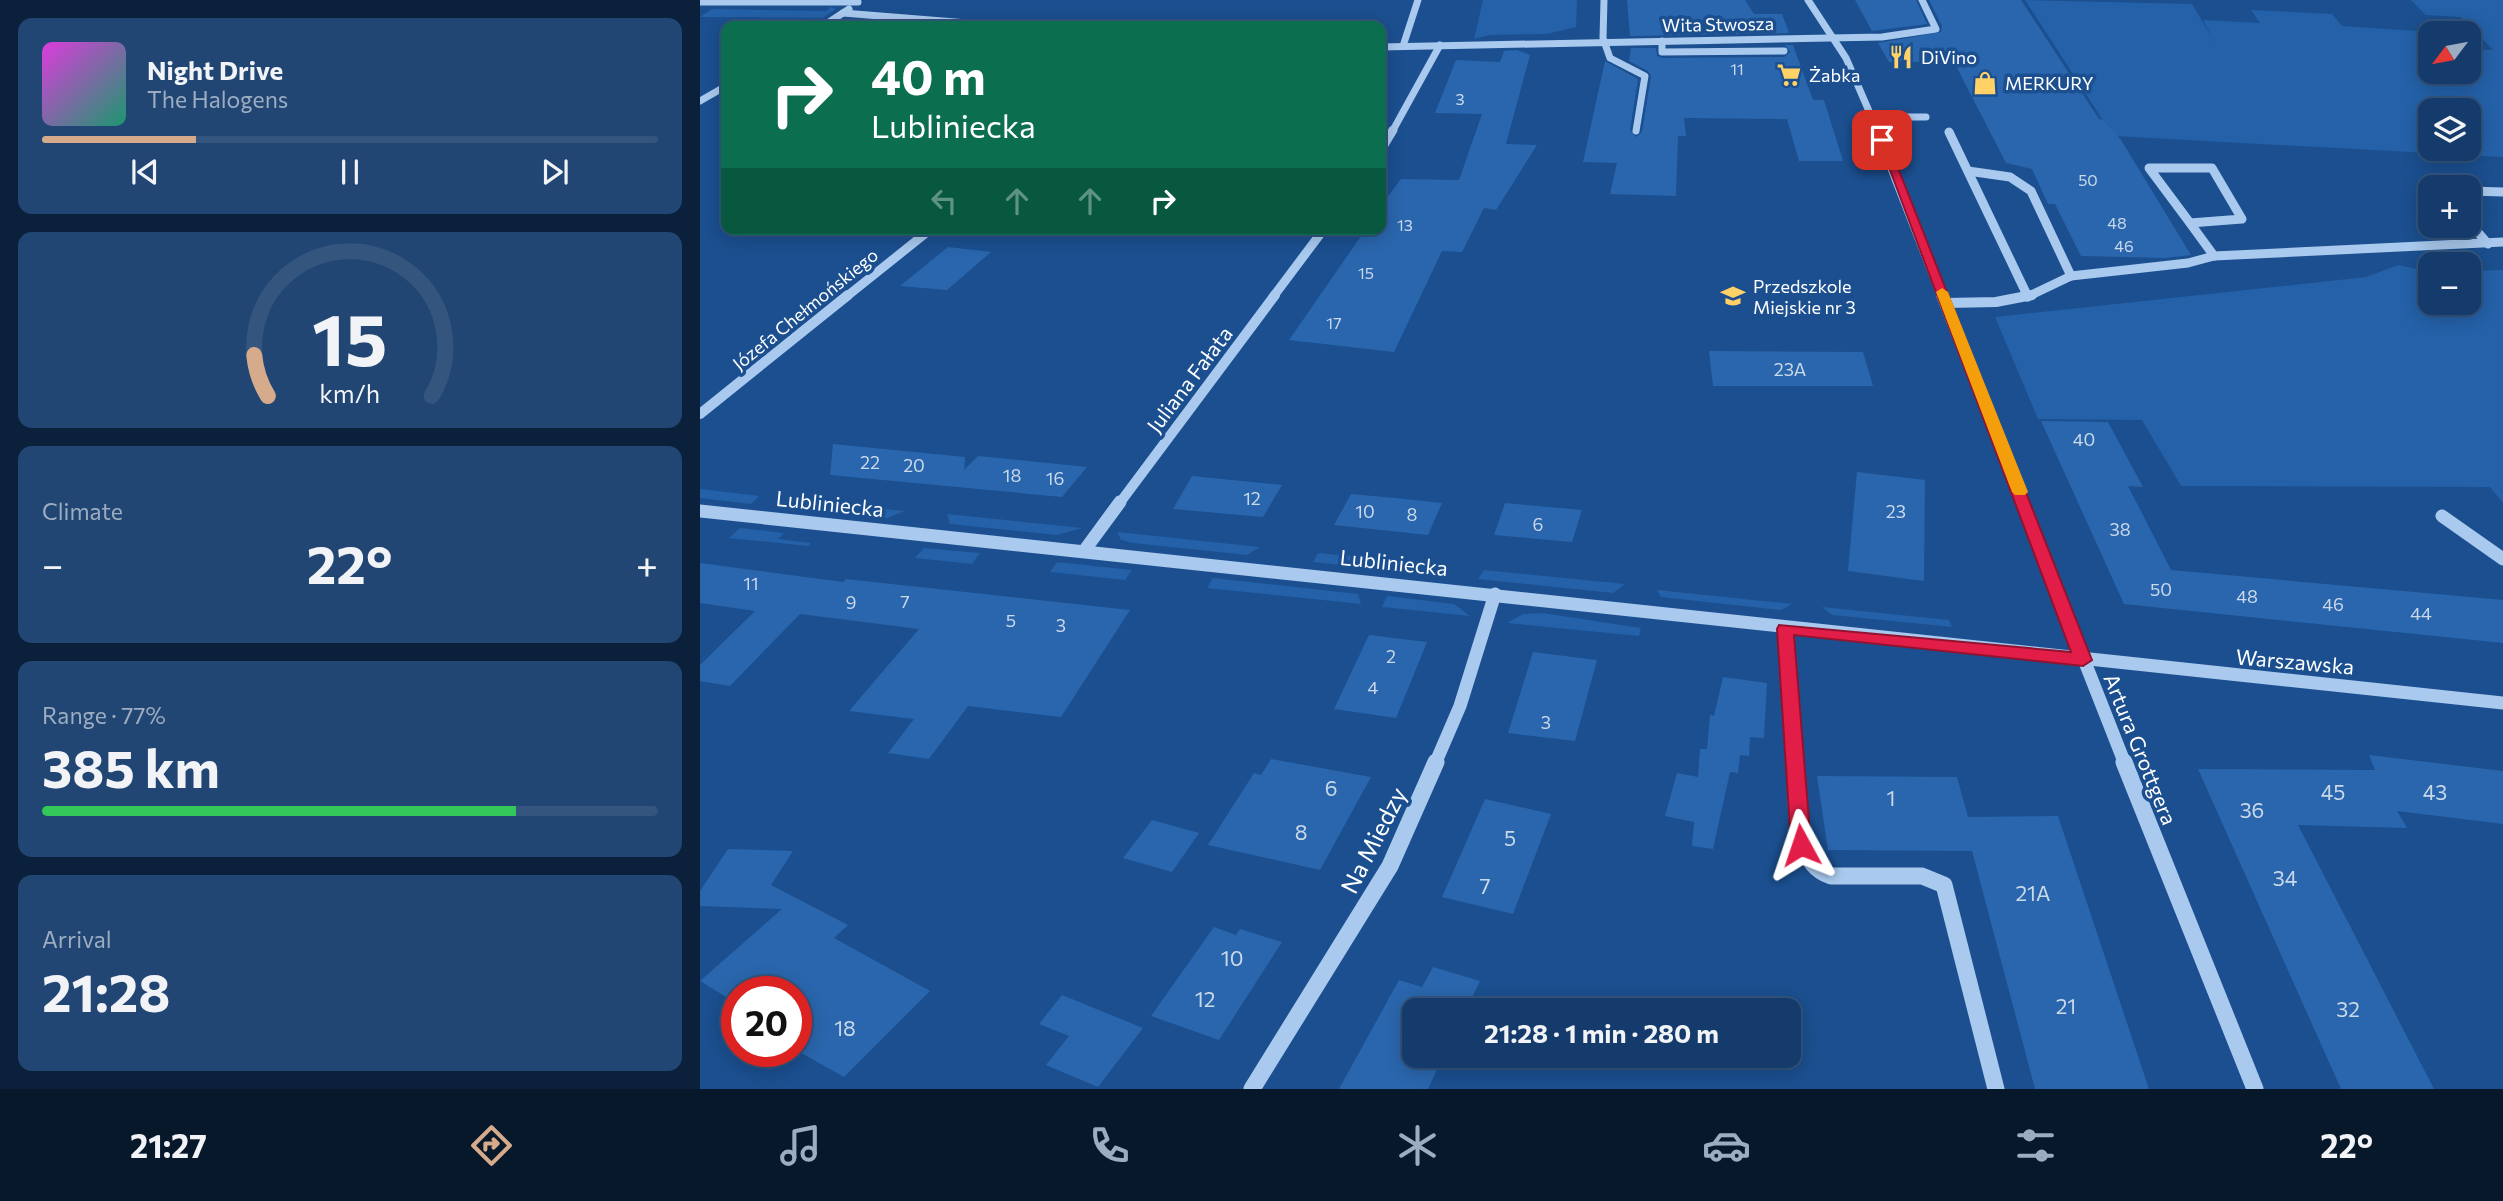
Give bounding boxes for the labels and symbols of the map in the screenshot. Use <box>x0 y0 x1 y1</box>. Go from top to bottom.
street label: Wita Stwosza <box>1662 12 1774 36</box>
north arrow <box>2418 21 2482 84</box>
restaurant icon: DiVino <box>1887 43 1915 71</box>
place label: DiVino <box>1921 46 1977 68</box>
house number: 11 <box>1730 59 1744 78</box>
supermarket icon: Żabka <box>1775 61 1803 89</box>
place label: Żabka <box>1809 64 1860 86</box>
shop icon: MERKURY <box>1971 69 1999 97</box>
place label: MERKURY <box>2005 72 2094 94</box>
house number: 3 <box>1455 89 1465 108</box>
pin <box>1852 110 1912 170</box>
house number: 50 <box>2078 170 2098 189</box>
house number: 48 <box>2107 213 2127 232</box>
house number: 13 <box>1397 215 1413 234</box>
house number: 46 <box>2114 236 2134 255</box>
street label: Józefa Chełmońskiego <box>728 244 882 374</box>
house number: 15 <box>1358 263 1374 282</box>
place label: Przedszkole Miejskie nr 3 <box>1753 275 1856 318</box>
school or university icon: Przedszkole Miejskie nr 3 <box>1719 282 1747 310</box>
house number: 17 <box>1326 313 1342 332</box>
street label: Juliana Fałata <box>1141 321 1237 437</box>
house number: 23A <box>1774 358 1806 380</box>
house number: 40 <box>2073 428 2095 450</box>
house number: 22 <box>860 451 880 473</box>
house number: 20 <box>903 454 925 476</box>
house number: 18 <box>1003 464 1021 486</box>
house number: 16 <box>1046 467 1064 489</box>
street label: Lubliniecka <box>775 485 885 521</box>
house number: 12 <box>1243 487 1261 509</box>
house number: 10 <box>1355 500 1375 522</box>
house number: 23 <box>1886 500 1906 522</box>
house number: 8 <box>1407 503 1418 525</box>
house number: 6 <box>1533 513 1543 535</box>
house number: 38 <box>2109 518 2131 540</box>
street label: Lubliniecka <box>1339 544 1449 580</box>
house number: 11 <box>743 572 759 594</box>
house number: 50 <box>2150 578 2172 600</box>
house number: 48 <box>2236 585 2258 607</box>
house number: 7 <box>900 590 910 612</box>
house number: 9 <box>846 591 856 613</box>
house number: 46 <box>2322 593 2344 615</box>
house number: 44 <box>2410 602 2432 624</box>
house number: 5 <box>1006 609 1016 631</box>
house number: 3 <box>1056 614 1066 636</box>
street label: Warszawska <box>2235 643 2355 679</box>
house number: 2 <box>1386 645 1396 667</box>
street label: Artura Grottgera <box>2099 670 2183 828</box>
house number: 4 <box>1368 676 1379 698</box>
house number: 3 <box>1541 711 1551 733</box>
house number: 6 <box>1325 775 1337 800</box>
house number: 45 <box>2321 779 2345 804</box>
house number: 43 <box>2423 779 2447 804</box>
street label: Na Miedzy <box>1334 782 1412 898</box>
house number: 1 <box>1887 785 1895 810</box>
house number: 36 <box>2240 797 2264 822</box>
position arrow <box>1764 808 1838 882</box>
house number: 8 <box>1295 819 1307 844</box>
house number: 5 <box>1504 825 1516 850</box>
house number: 34 <box>2273 865 2298 890</box>
house number: 7 <box>1479 873 1491 898</box>
house number: 21A <box>2015 880 2051 905</box>
house number: 10 <box>1221 945 1243 970</box>
speed limit sign: 20 <box>721 976 812 1067</box>
house number: 12 <box>1195 986 1215 1011</box>
house number: 21 <box>2056 993 2076 1018</box>
house number: 32 <box>2336 996 2360 1021</box>
house number: 18 <box>834 1015 856 1040</box>

